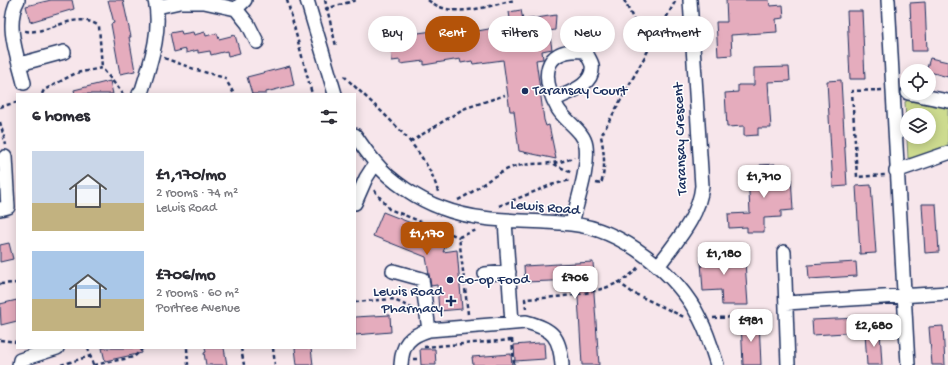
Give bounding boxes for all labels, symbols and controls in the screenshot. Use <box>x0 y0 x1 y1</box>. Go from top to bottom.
chip: Buy <box>368 16 417 52</box>
chip: Rent <box>425 16 480 52</box>
chip: Filters <box>488 16 552 52</box>
chip: New <box>560 16 615 52</box>
chip: Apartment <box>623 16 714 52</box>
map controls <box>900 64 936 144</box>
button: locate <box>900 64 936 100</box>
street label: Taransay Crescent <box>670 81 692 197</box>
place label: Taransay Court <box>532 82 629 100</box>
marker: Taransay Court <box>520 86 530 96</box>
icon: filters <box>318 106 340 128</box>
text: 6 homes <box>32 107 90 127</box>
button: layers <box>900 108 936 144</box>
pin: £1,710 <box>731 165 797 199</box>
text: £1,170/mo <box>156 166 226 186</box>
icon: home <box>64 167 112 215</box>
text: £1,710 <box>747 170 781 185</box>
text: 2 rooms · 74 m² <box>156 186 238 201</box>
street label: Lewis Road <box>509 196 582 220</box>
text: Lewis Road <box>156 201 217 216</box>
pin: £1,170 <box>394 222 460 256</box>
text: £1,170 <box>410 227 444 242</box>
pin: £1,180 <box>691 242 757 276</box>
text: £1,180 <box>707 247 741 262</box>
text: £706/mo <box>156 266 216 286</box>
pin: £706 <box>551 266 599 300</box>
icon: home <box>64 267 112 315</box>
place label: Co-op Food <box>458 271 531 289</box>
text: £706 <box>562 271 588 286</box>
marker: Co-op Food <box>445 275 455 285</box>
place label: Lewis Road Pharmacy <box>373 283 444 318</box>
text: 2 rooms · 60 m² <box>156 286 239 301</box>
marker: Lewis Road Pharmacy <box>446 296 456 306</box>
text: Portree Avenue <box>156 301 240 316</box>
pin: £981 <box>727 309 775 343</box>
text: £981 <box>739 314 763 329</box>
pin: £2,680 <box>841 314 907 348</box>
text: £2,680 <box>855 319 893 334</box>

